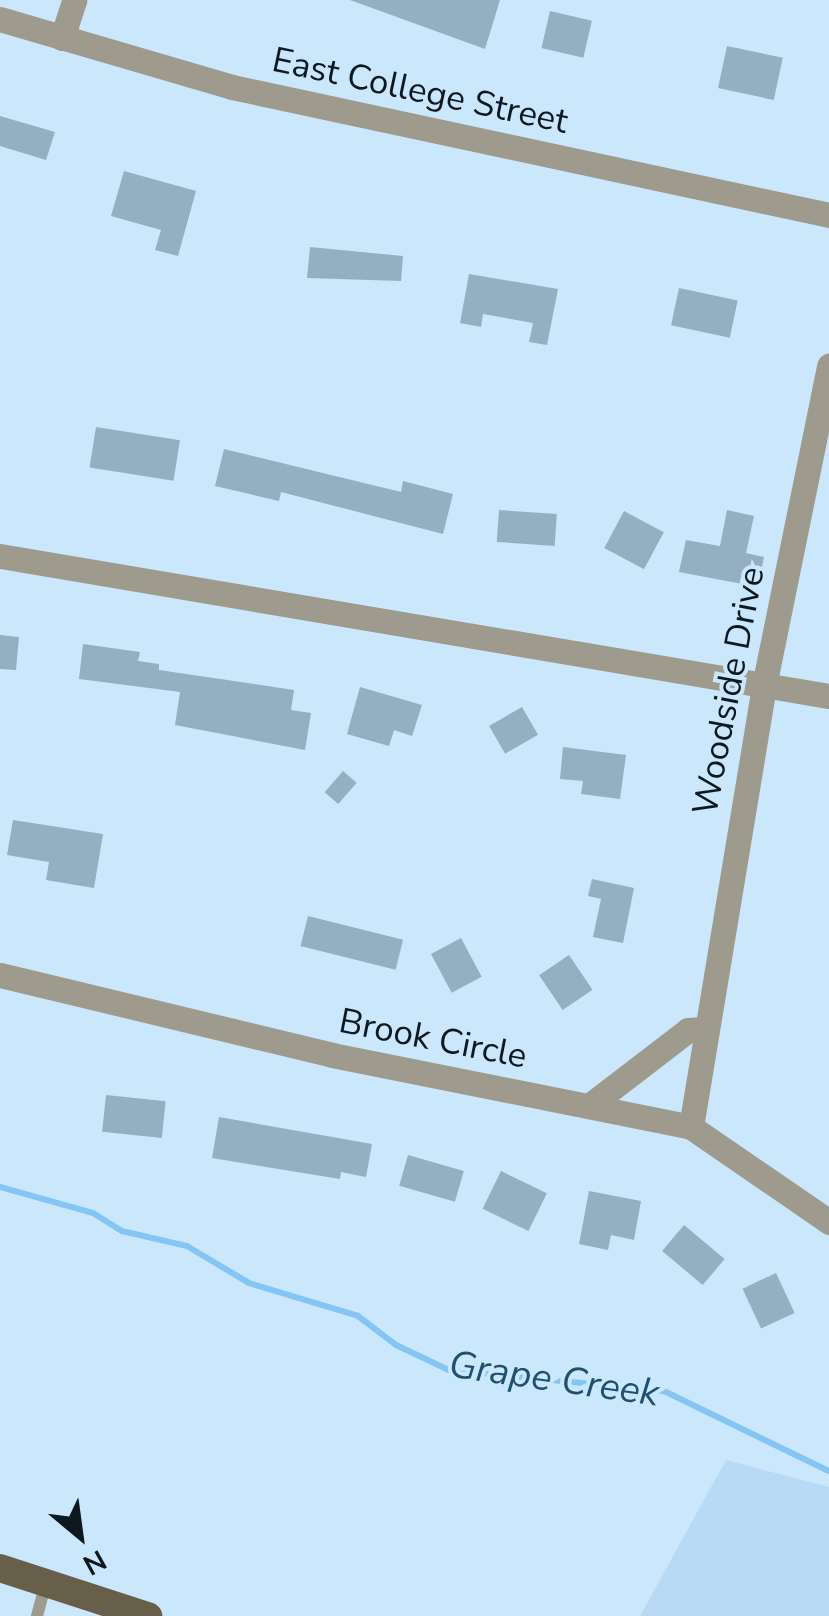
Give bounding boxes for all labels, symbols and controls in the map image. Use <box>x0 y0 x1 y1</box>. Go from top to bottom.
street label: East College Street <box>268 39 572 143</box>
street label: Woodside Drive <box>684 563 774 819</box>
street label: Brook Circle <box>336 1000 530 1078</box>
water label: Grape Creek <box>446 1342 662 1416</box>
north arrow <box>30 1486 130 1586</box>
text: N <box>76 1541 113 1584</box>

